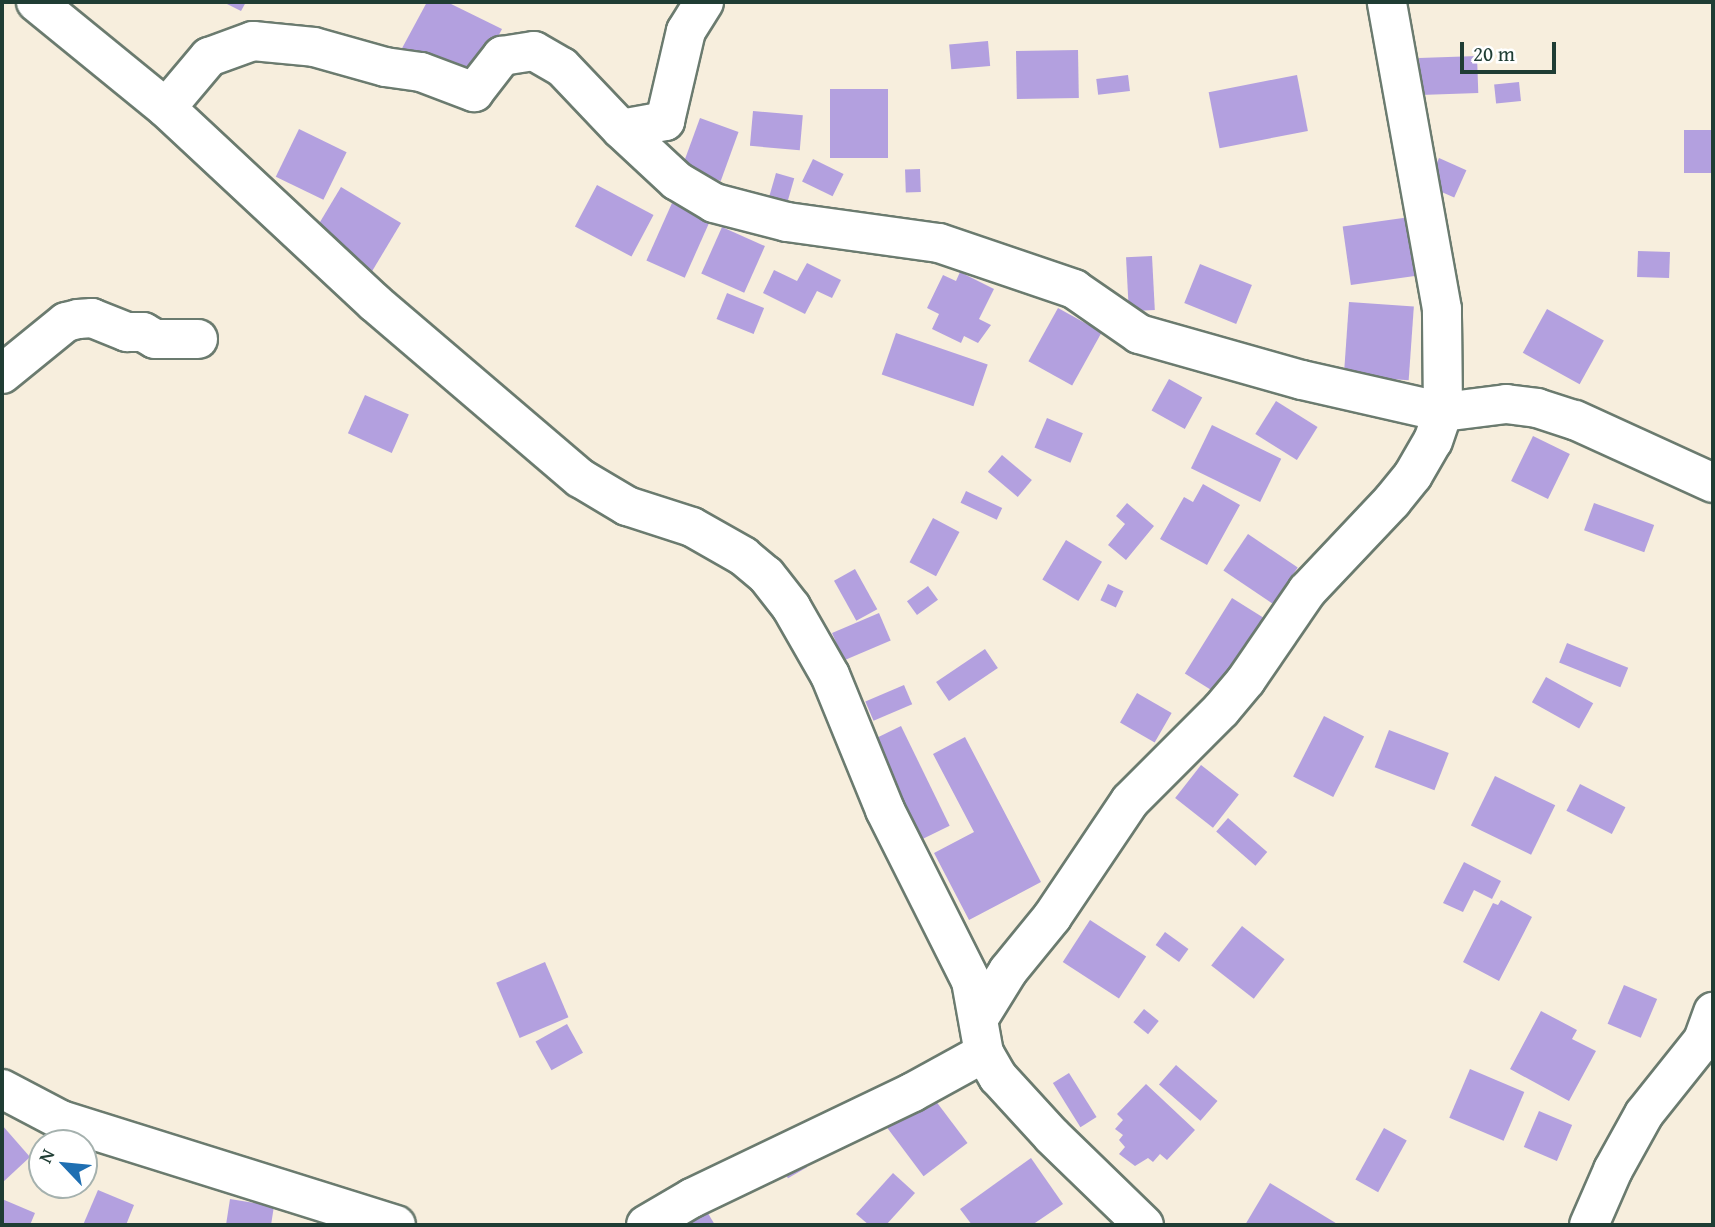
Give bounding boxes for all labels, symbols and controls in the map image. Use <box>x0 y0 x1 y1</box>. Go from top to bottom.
scale bar <box>1463 28 1559 72</box>
text: 20 m <box>1473 38 1515 69</box>
north arrow <box>28 1129 98 1199</box>
text: N <box>31 1144 61 1168</box>

